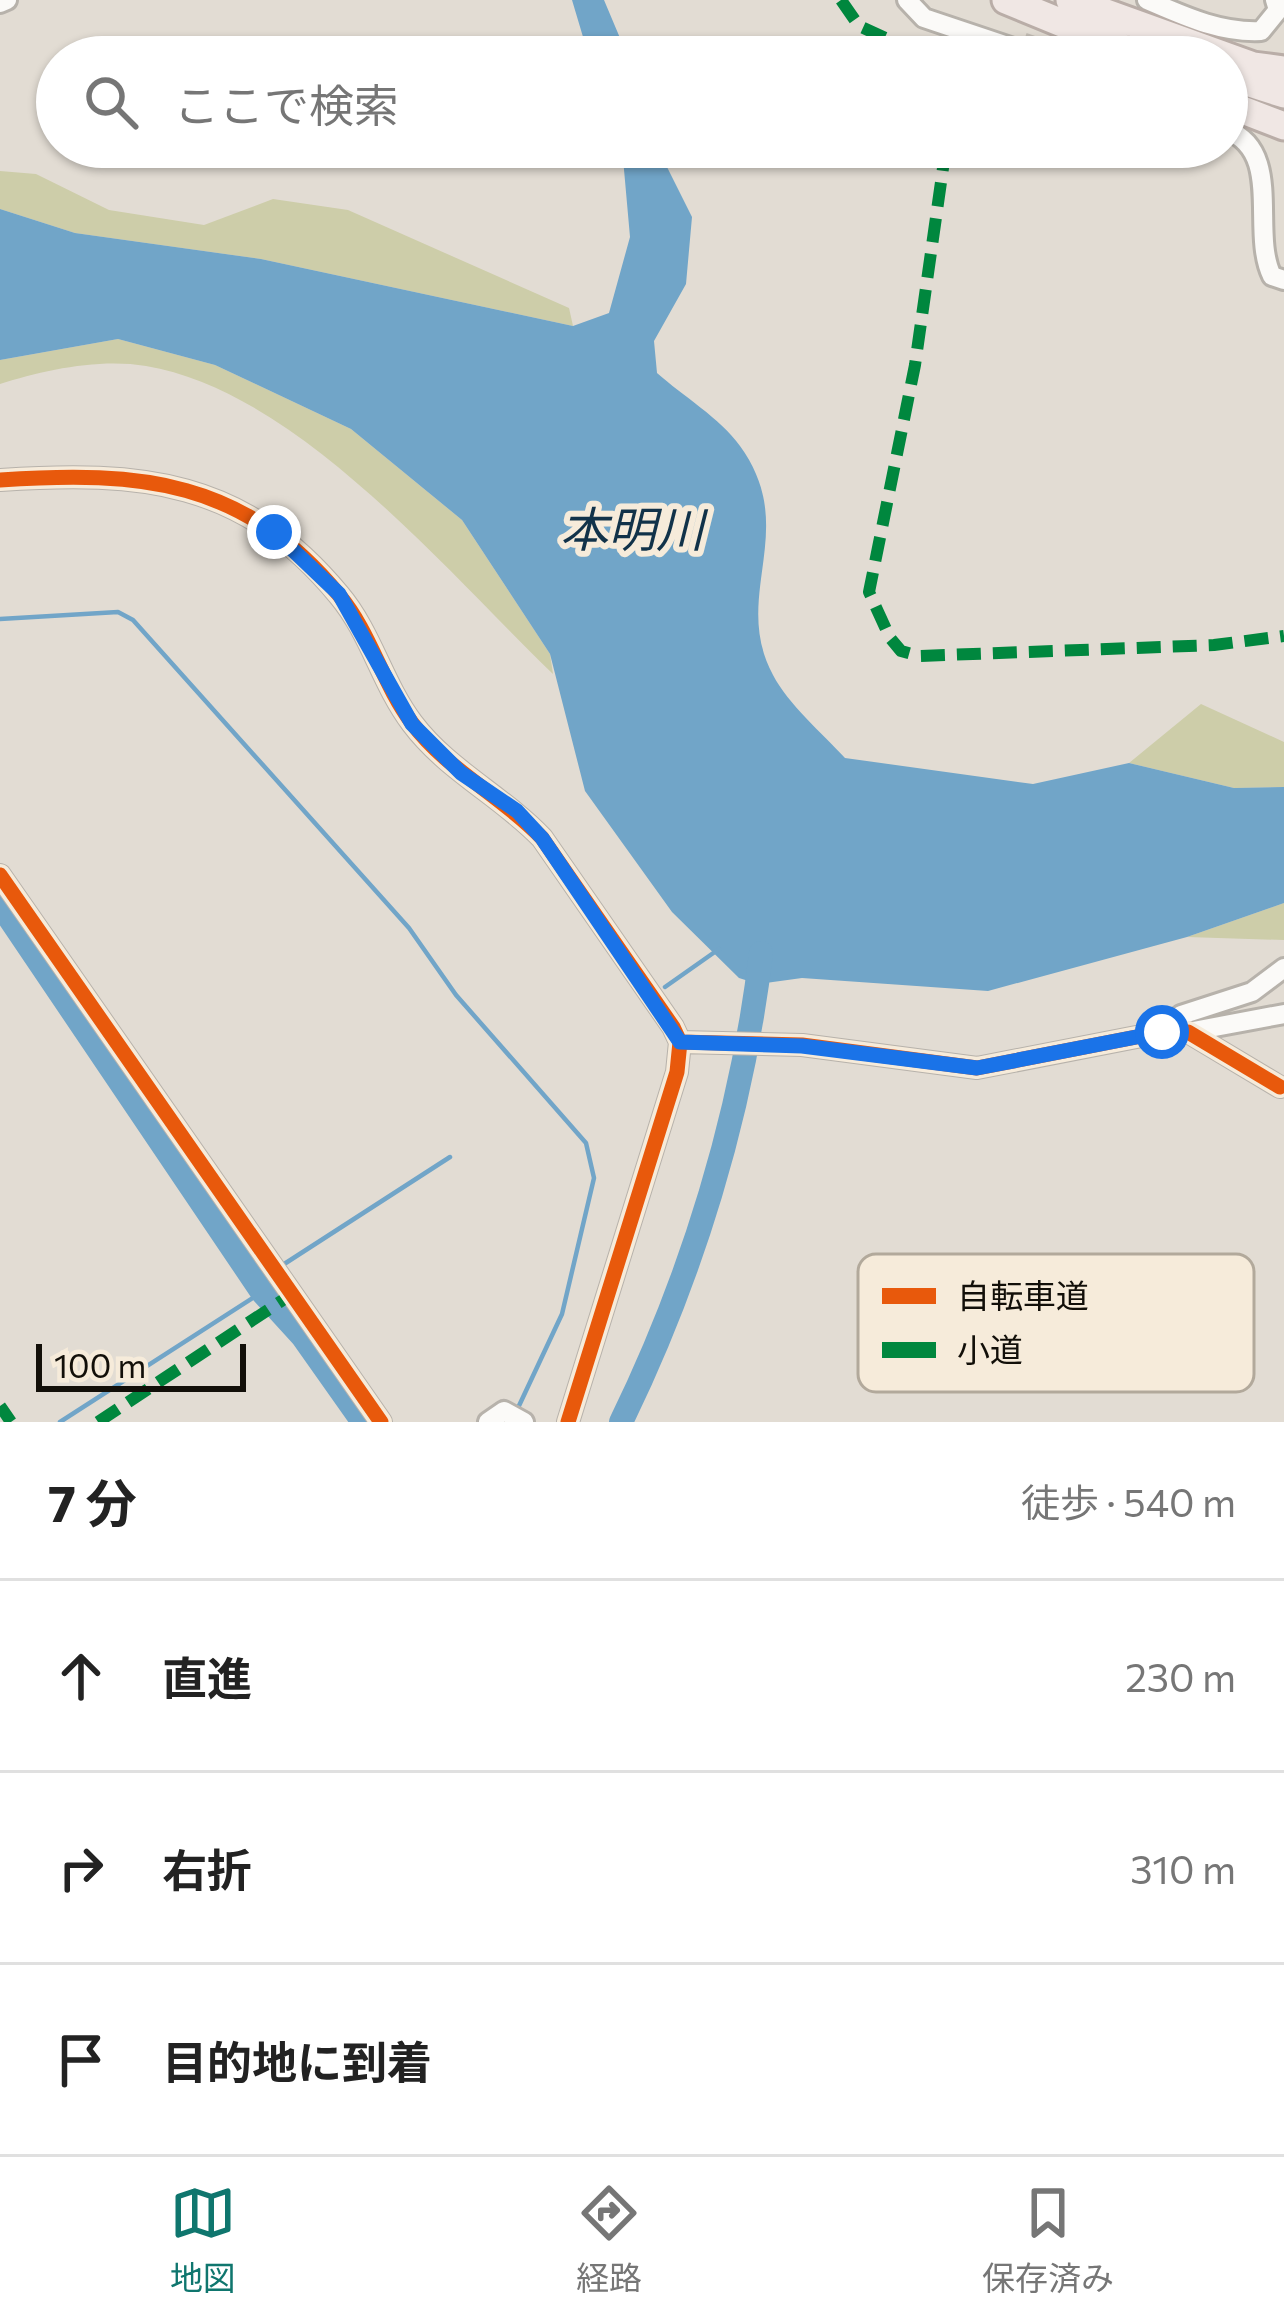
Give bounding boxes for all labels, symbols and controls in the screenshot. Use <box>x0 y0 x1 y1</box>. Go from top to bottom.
search box <box>36 36 1248 168</box>
icon: search <box>78 69 144 135</box>
text: ここで検索 <box>174 76 399 131</box>
water label: 本明川 <box>560 498 709 557</box>
route end <box>247 505 301 559</box>
route start <box>1135 1005 1189 1059</box>
legend <box>858 1254 1254 1392</box>
text: 自転車道 <box>957 1274 1089 1315</box>
text: 小道 <box>957 1328 1023 1369</box>
scale bar <box>36 1338 246 1391</box>
text: 100 m <box>54 1344 146 1385</box>
text: 7 分 <box>48 1470 137 1533</box>
text: 徒歩 · 540 m <box>1021 1477 1236 1525</box>
icon: ahead <box>48 1643 114 1709</box>
text: 直進 <box>162 1649 252 1704</box>
text: 230 m <box>1125 1652 1236 1700</box>
icon: right <box>48 1835 114 1901</box>
text: 右折 <box>162 1841 252 1896</box>
text: 310 m <box>1130 1844 1236 1892</box>
icon: arrive <box>48 2027 114 2093</box>
text: 目的地に到着 <box>162 2033 432 2088</box>
tab: 地図 <box>170 2180 236 2300</box>
tab: 経路 <box>576 2180 642 2300</box>
tab: 保存済み <box>982 2180 1114 2300</box>

